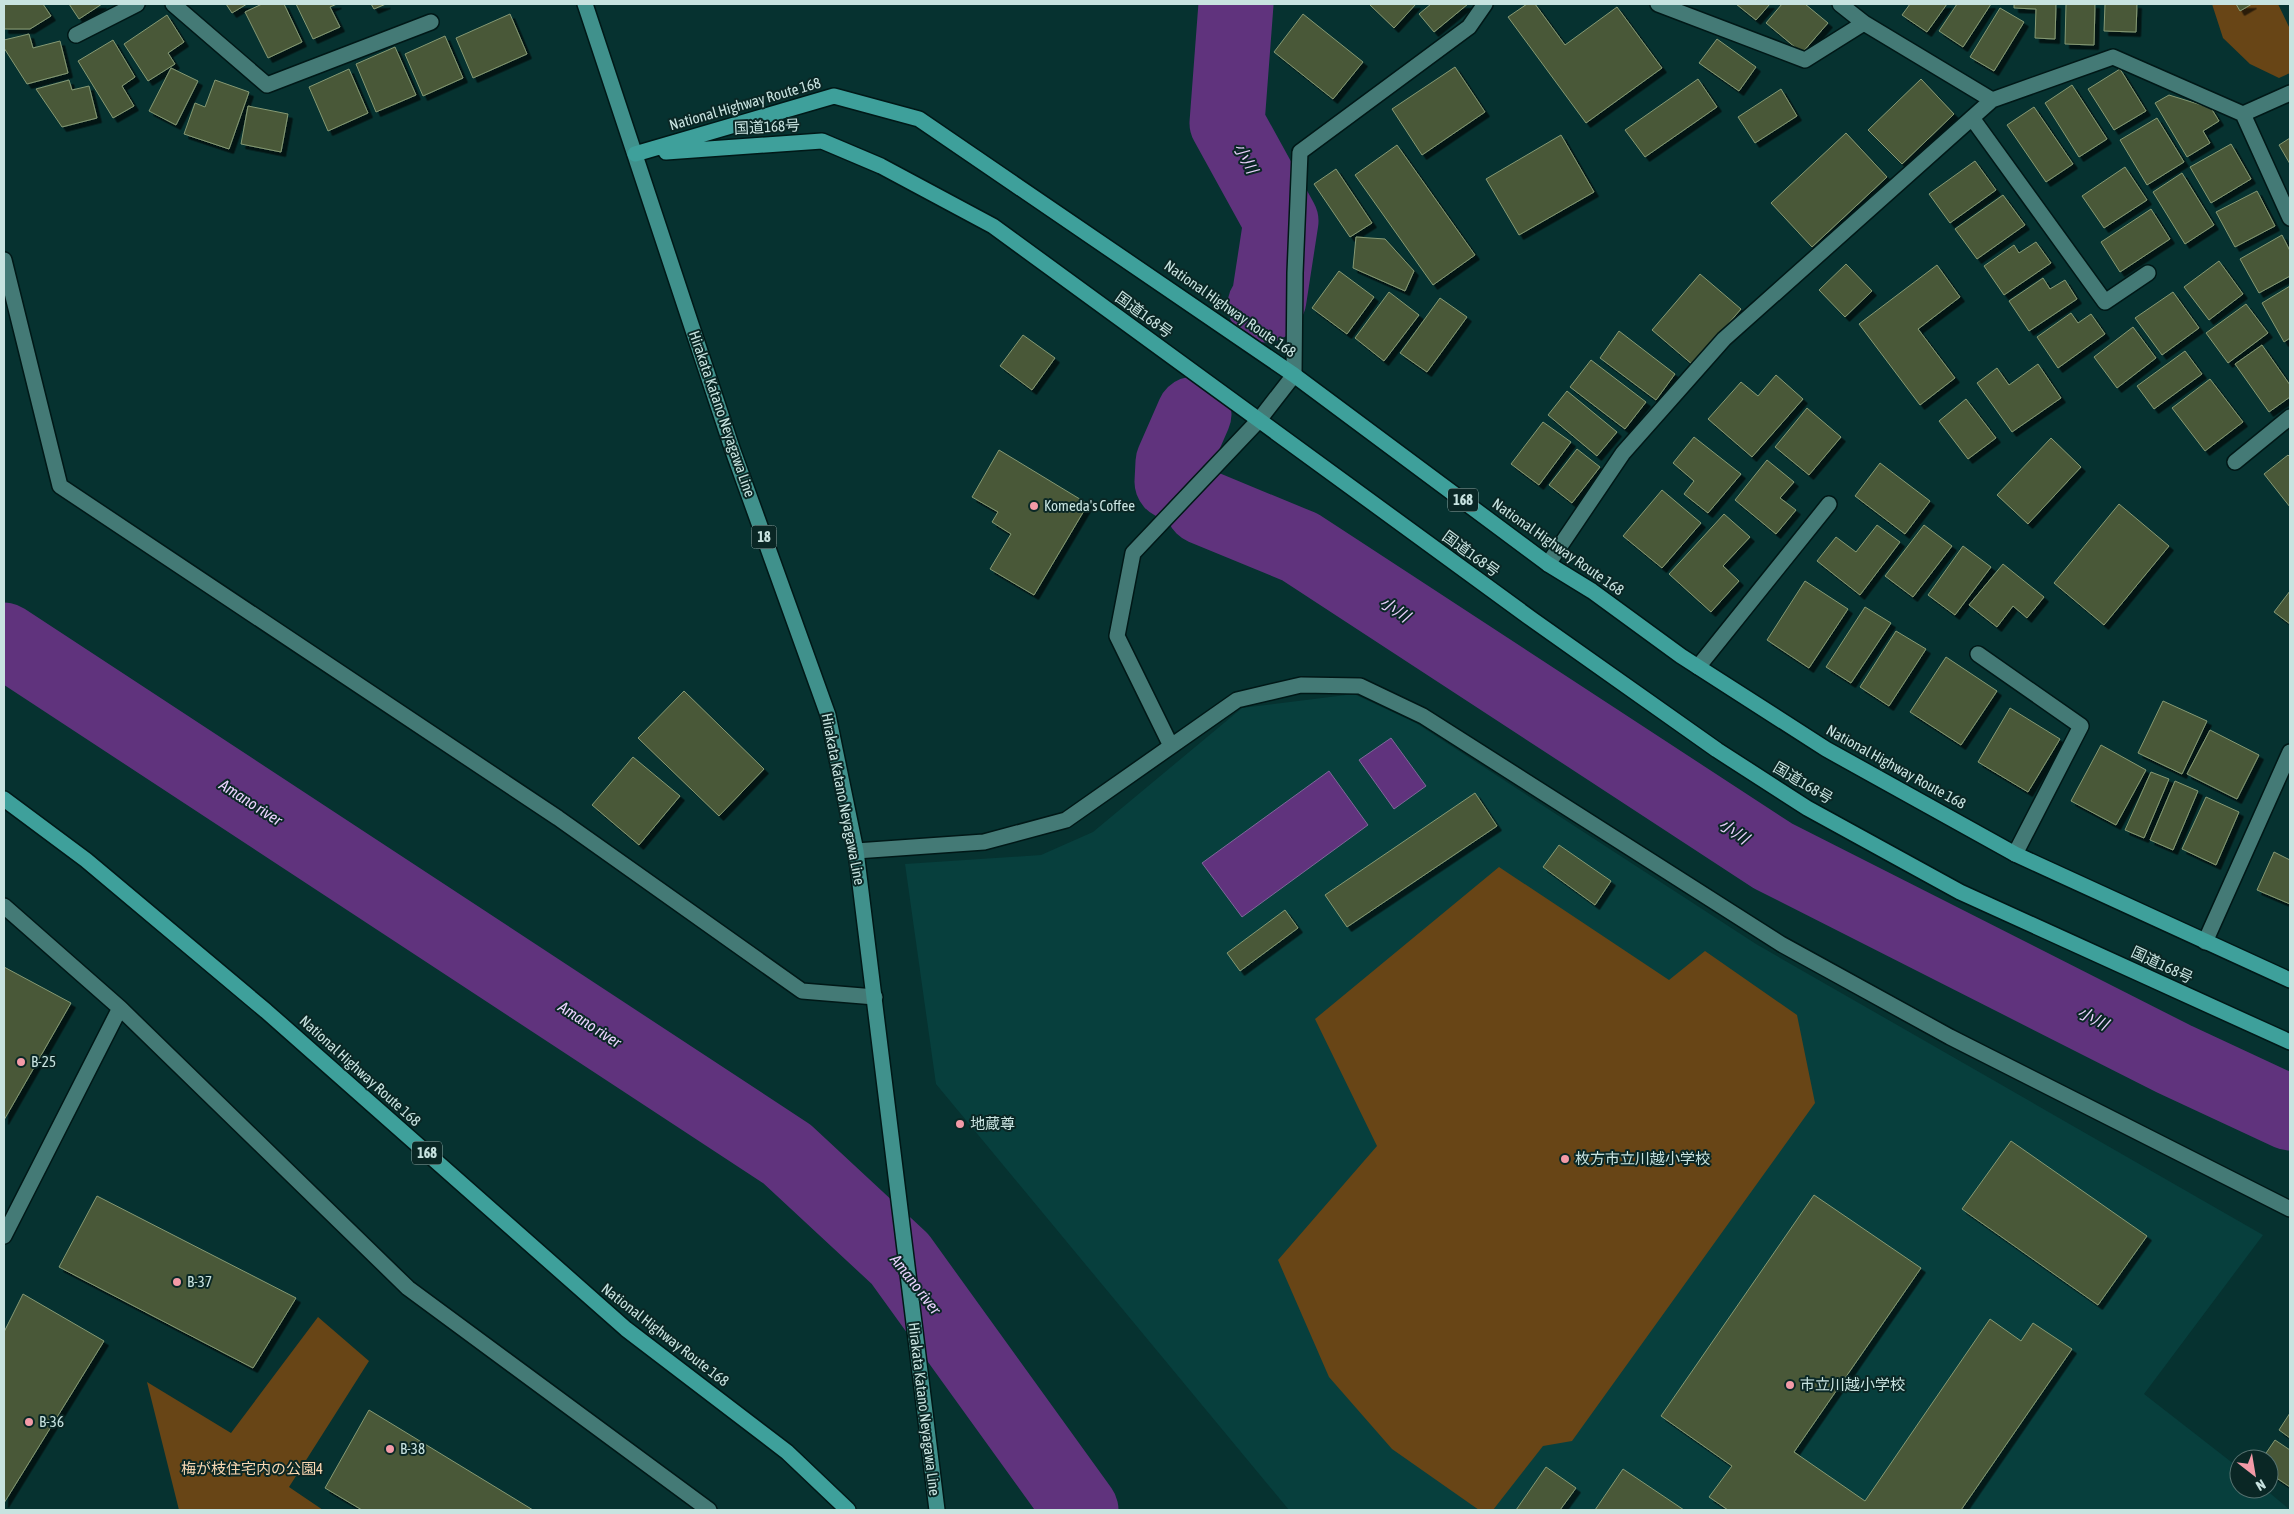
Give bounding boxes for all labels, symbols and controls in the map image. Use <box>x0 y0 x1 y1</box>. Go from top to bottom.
street label: National Highway Route 168 <box>667 74 823 133</box>
street label: 国道168号 <box>733 116 800 137</box>
water label: 小川 <box>1230 140 1263 178</box>
street label: National Highway Route 168 <box>1161 257 1299 361</box>
street label: 国道168号 <box>1113 288 1176 341</box>
street label: Hirakata Katano Neyagawa Line <box>686 328 759 499</box>
road number: 168 <box>1448 488 1478 512</box>
street label: National Highway Route 168 <box>1489 495 1627 599</box>
place label: Komeda's Coffee <box>1044 497 1135 514</box>
marker: Komeda's Coffee <box>1028 500 1040 512</box>
road number: 18 <box>752 526 776 548</box>
street label: 国道168号 <box>1440 527 1503 580</box>
water label: 小川 <box>1377 593 1415 626</box>
street label: Hirakata Katano Neyagawa Line <box>818 712 869 886</box>
street label: National Highway Route 168 <box>1824 721 1969 812</box>
street label: 国道168号 <box>1771 758 1836 807</box>
water label: Amano river <box>215 775 287 830</box>
water label: 小川 <box>1716 815 1754 848</box>
street label: 国道168号 <box>2129 943 2196 986</box>
water label: Amano river <box>554 997 626 1052</box>
water label: 小川 <box>2075 1003 2113 1034</box>
street label: National Highway Route 168 <box>296 1012 424 1129</box>
place label: B-25 <box>31 1053 56 1070</box>
marker: B-25 <box>15 1056 27 1068</box>
place label: 地蔵尊 <box>970 1115 1015 1132</box>
marker: 地蔵尊 <box>954 1118 966 1130</box>
road number: 168 <box>412 1142 442 1164</box>
place label: 枚方市立川越小学校 <box>1575 1150 1710 1167</box>
marker: 枚方市立川越小学校 <box>1559 1153 1571 1165</box>
water label: Amano river <box>886 1250 946 1319</box>
place label: B-37 <box>187 1273 212 1290</box>
marker: B-37 <box>171 1276 183 1288</box>
street label: National Highway Route 168 <box>598 1280 732 1390</box>
street label: Hirakata Katano Neyagawa Line <box>905 1321 944 1497</box>
place label: 市立川越小学校 <box>1800 1376 1905 1393</box>
marker: 市立川越小学校 <box>1784 1379 1796 1391</box>
place label: B-36 <box>39 1413 64 1430</box>
marker: B-36 <box>23 1416 35 1428</box>
place label: B-38 <box>400 1440 425 1457</box>
marker: B-38 <box>384 1443 396 1455</box>
north arrow <box>2229 1449 2279 1499</box>
park label: 梅が枝住宅内の公園4 <box>181 1460 323 1477</box>
text: N <box>2253 1476 2268 1494</box>

